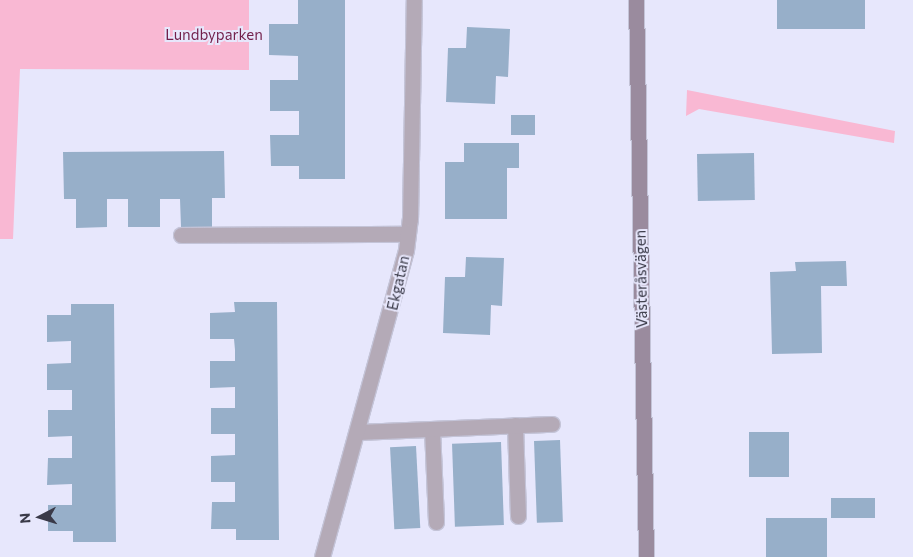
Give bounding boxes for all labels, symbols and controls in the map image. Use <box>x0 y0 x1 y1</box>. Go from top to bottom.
park label: Lundbyparken <box>165 26 263 44</box>
street label: Västeråsvägen <box>631 230 651 328</box>
street label: Ekgatan <box>383 254 413 312</box>
north arrow <box>15 492 65 542</box>
text: N <box>16 512 33 524</box>

